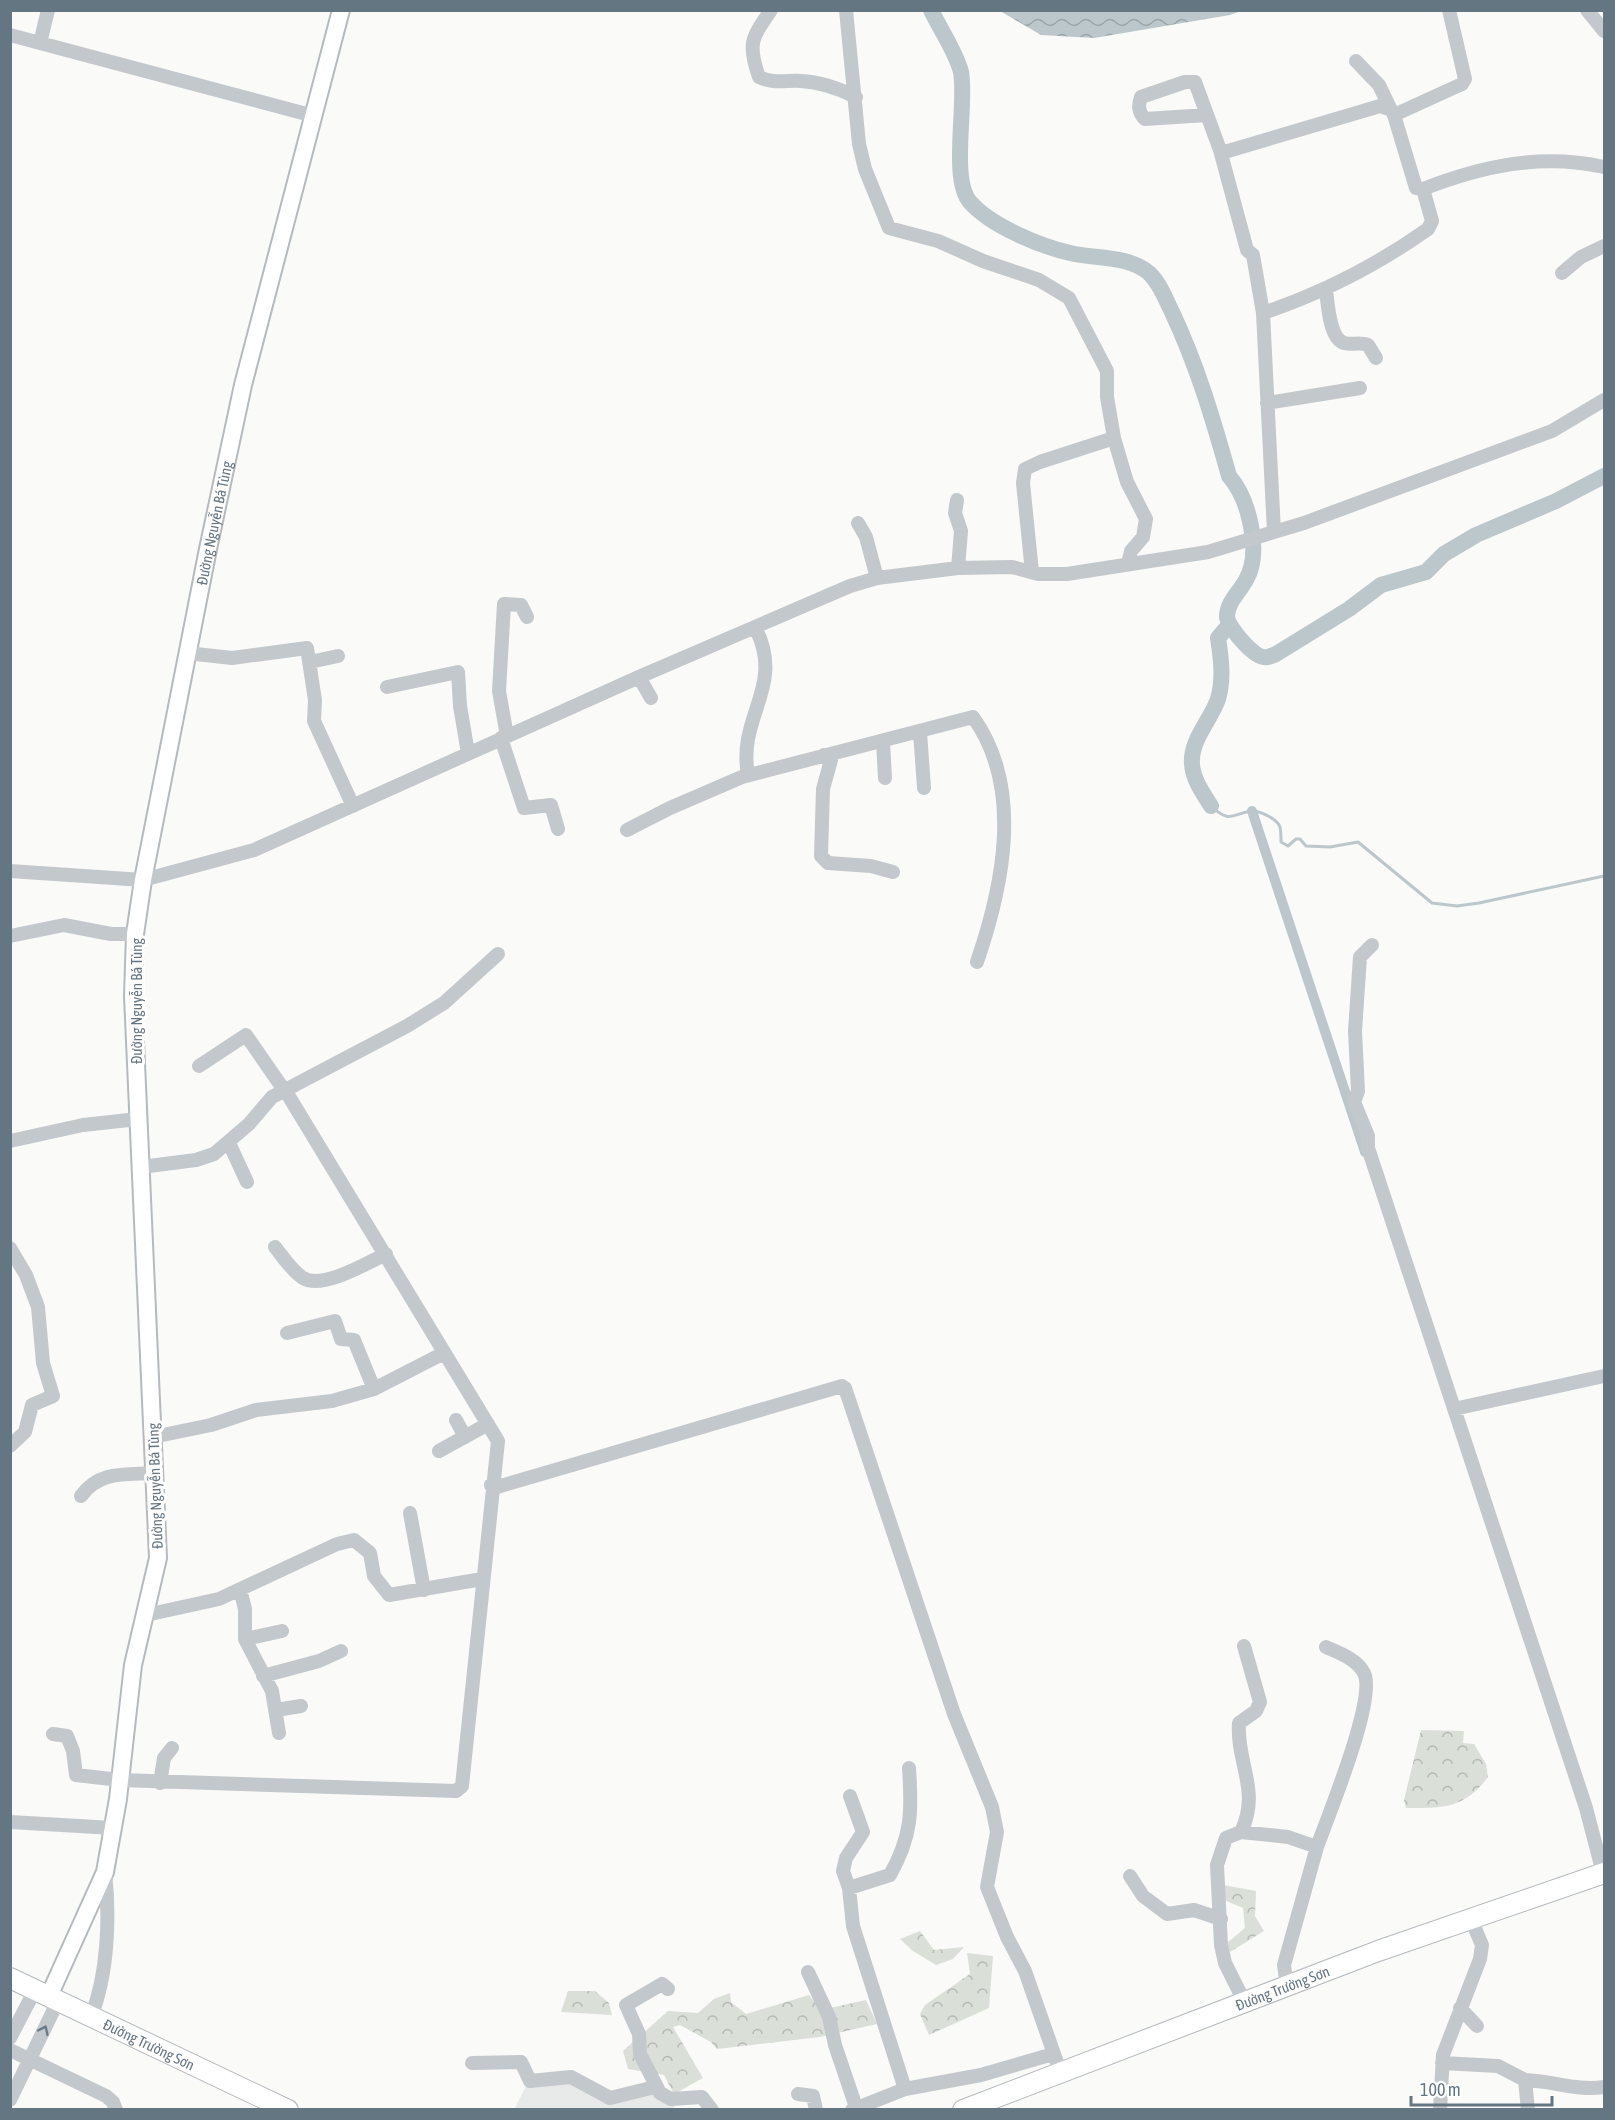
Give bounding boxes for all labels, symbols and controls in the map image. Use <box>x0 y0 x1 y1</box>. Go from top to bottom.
street label: Đường Nguyễn Bá Tùng <box>193 459 235 587</box>
street label: Đường Nguyễn Bá Tùng <box>128 937 145 1064</box>
street label: Đường Nguyễn Bá Tùng <box>144 1422 166 1549</box>
street label: Đường Trường Sơn <box>1233 1962 1332 2013</box>
street label: Đường Trường Sơn <box>101 2015 198 2073</box>
one-way arrow <box>37 2026 49 2037</box>
scale bar <box>1411 2069 1552 2107</box>
text: 100 m <box>1420 2079 1461 2100</box>

